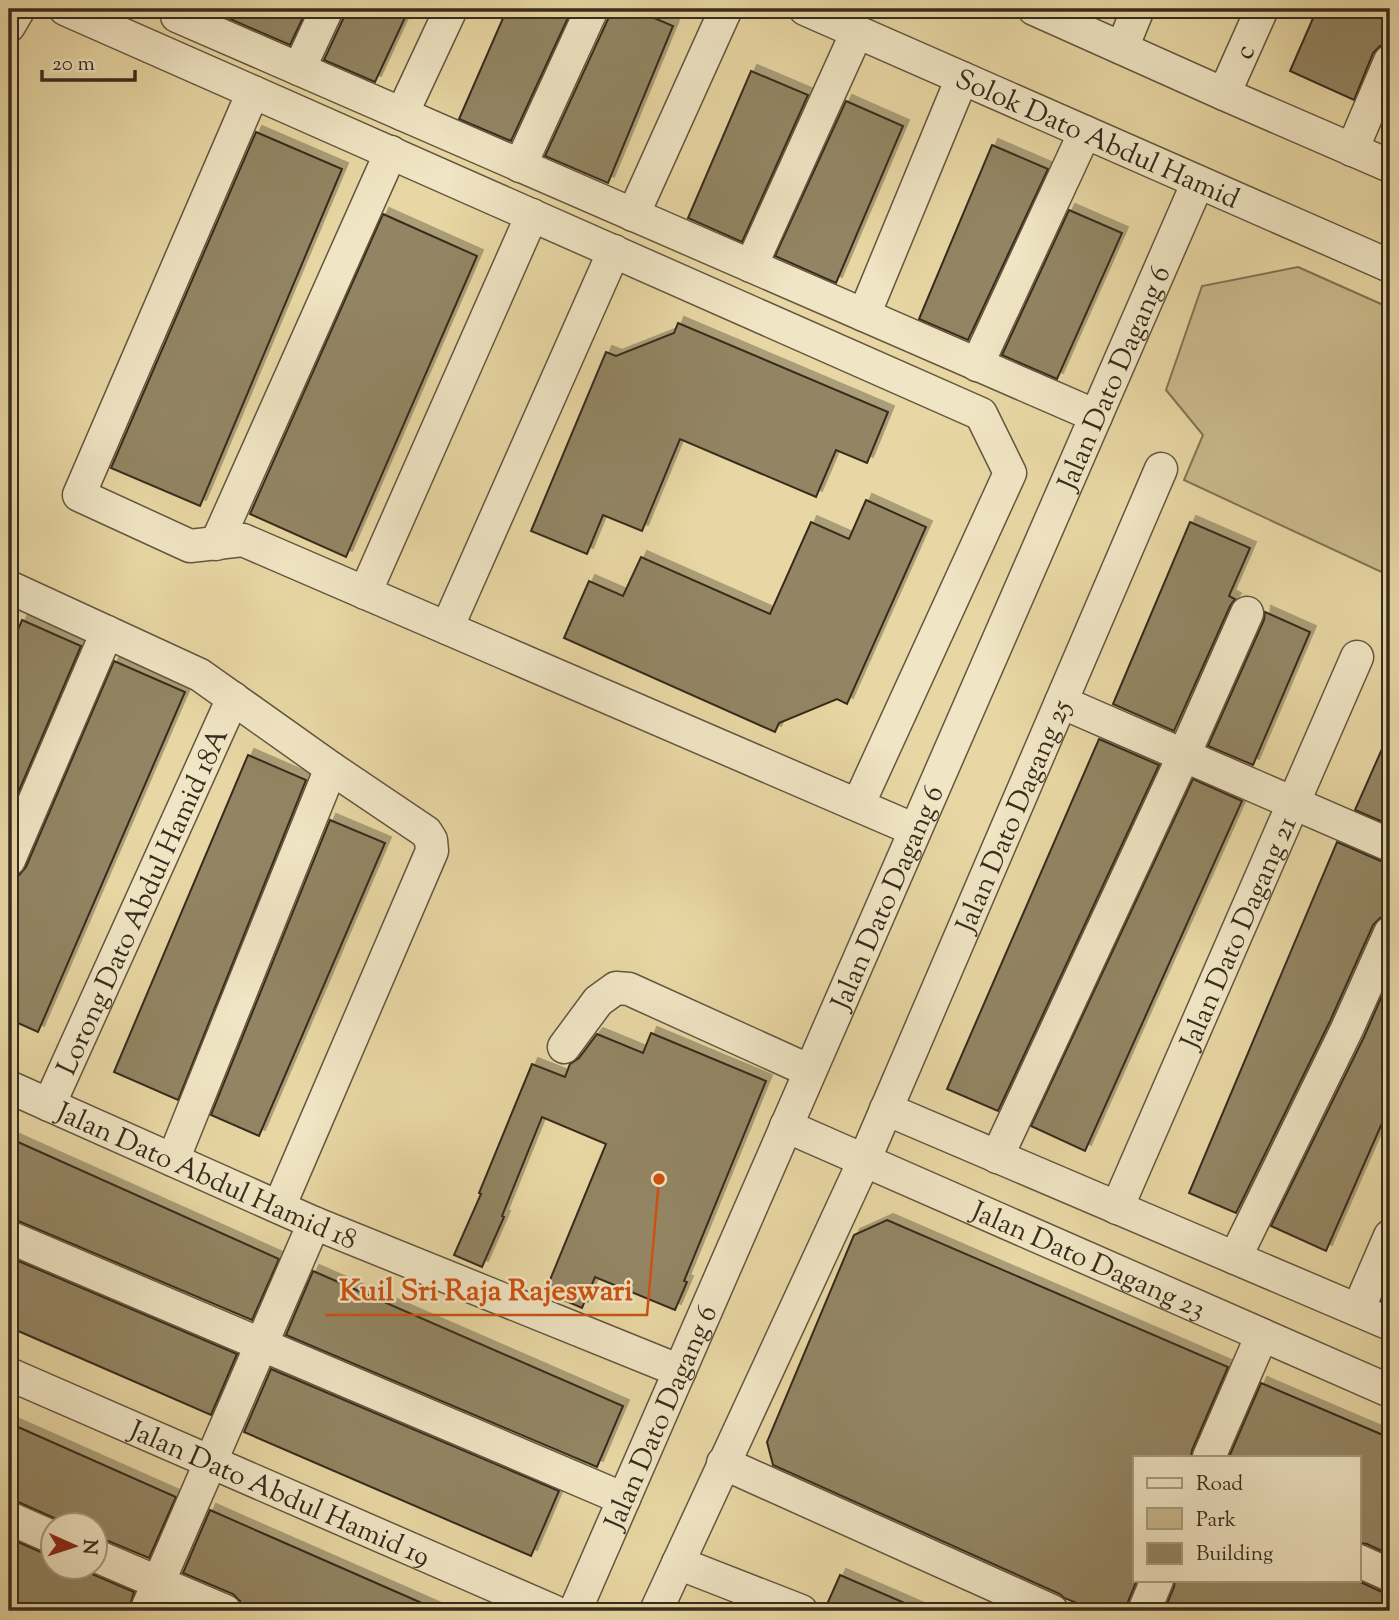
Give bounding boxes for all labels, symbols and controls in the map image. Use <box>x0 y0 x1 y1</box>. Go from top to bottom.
scale bar <box>42 38 135 82</box>
street label: c <box>1225 38 1267 66</box>
text: 20 m <box>52 50 95 80</box>
street label: Solok Dato Abdul Hamid <box>948 60 1245 221</box>
street label: Jalan Dato Dagang 6 <box>1048 260 1182 499</box>
street label: Jalan Dato Dagang 25 <box>947 693 1083 941</box>
street label: Lorong Dato Abdul Hamid 18A <box>48 722 240 1082</box>
street label: Jalan Dato Dagang 6 <box>822 780 956 1018</box>
street label: Jalan Dato Dagang 21 <box>1171 811 1308 1058</box>
street label: Jalan Dato Abdul Hamid 18 <box>48 1093 362 1261</box>
street label: Jalan Dato Dagang 23 <box>963 1192 1211 1331</box>
callout: Kuil Sri Raja Rajeswari <box>325 1264 647 1315</box>
text: Kuil Sri Raja Rajeswari <box>339 1271 633 1314</box>
street label: Jalan Dato Dagang 6 <box>595 1299 729 1538</box>
street label: Jalan Dato Abdul Hamid 19 <box>121 1411 436 1578</box>
legend <box>1133 1456 1360 1582</box>
text: Road <box>1196 1470 1243 1500</box>
text: Park <box>1196 1506 1237 1536</box>
north arrow <box>38 1512 108 1582</box>
text: N <box>75 1538 102 1555</box>
text: Building <box>1196 1540 1273 1570</box>

